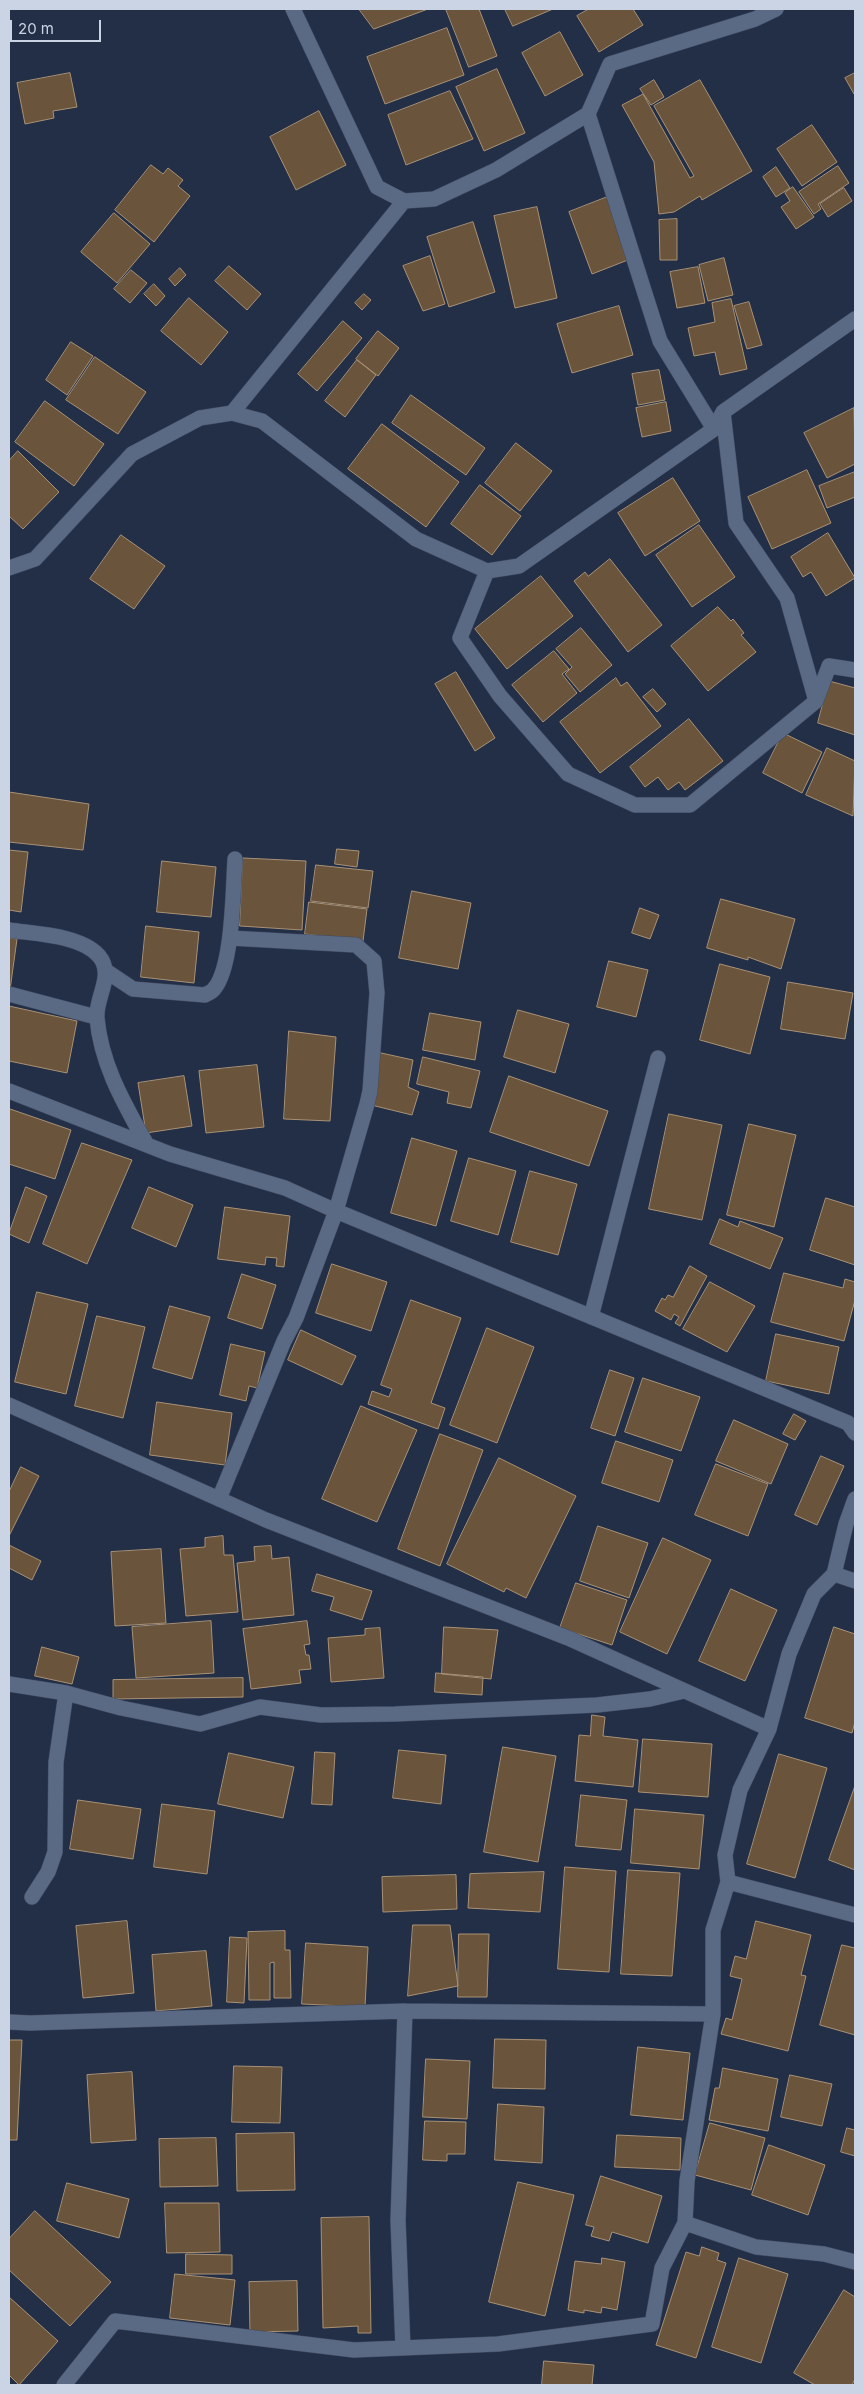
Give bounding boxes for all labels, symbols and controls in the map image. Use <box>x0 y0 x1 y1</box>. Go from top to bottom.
scale bar <box>12 10 104 42</box>
text: 20 m <box>18 19 54 38</box>

